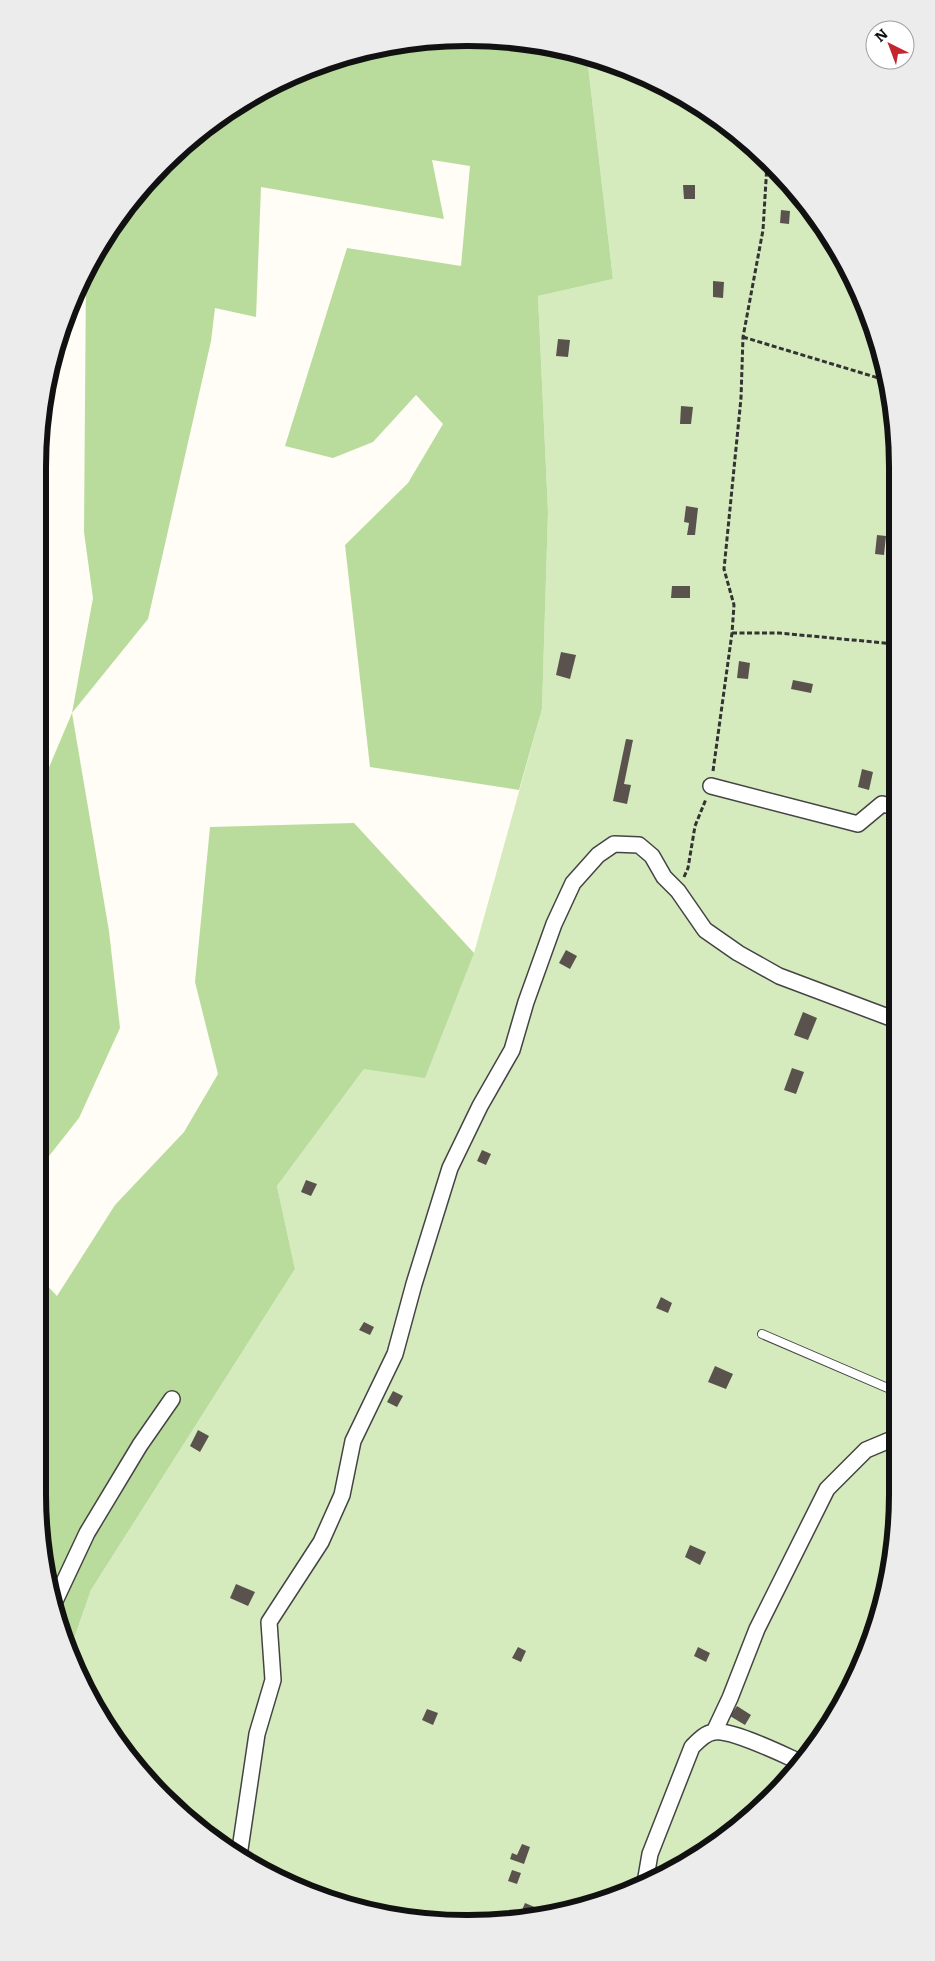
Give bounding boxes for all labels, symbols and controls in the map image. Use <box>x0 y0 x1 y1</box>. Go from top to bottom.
north arrow <box>865 20 915 70</box>
text: N <box>870 23 892 46</box>

